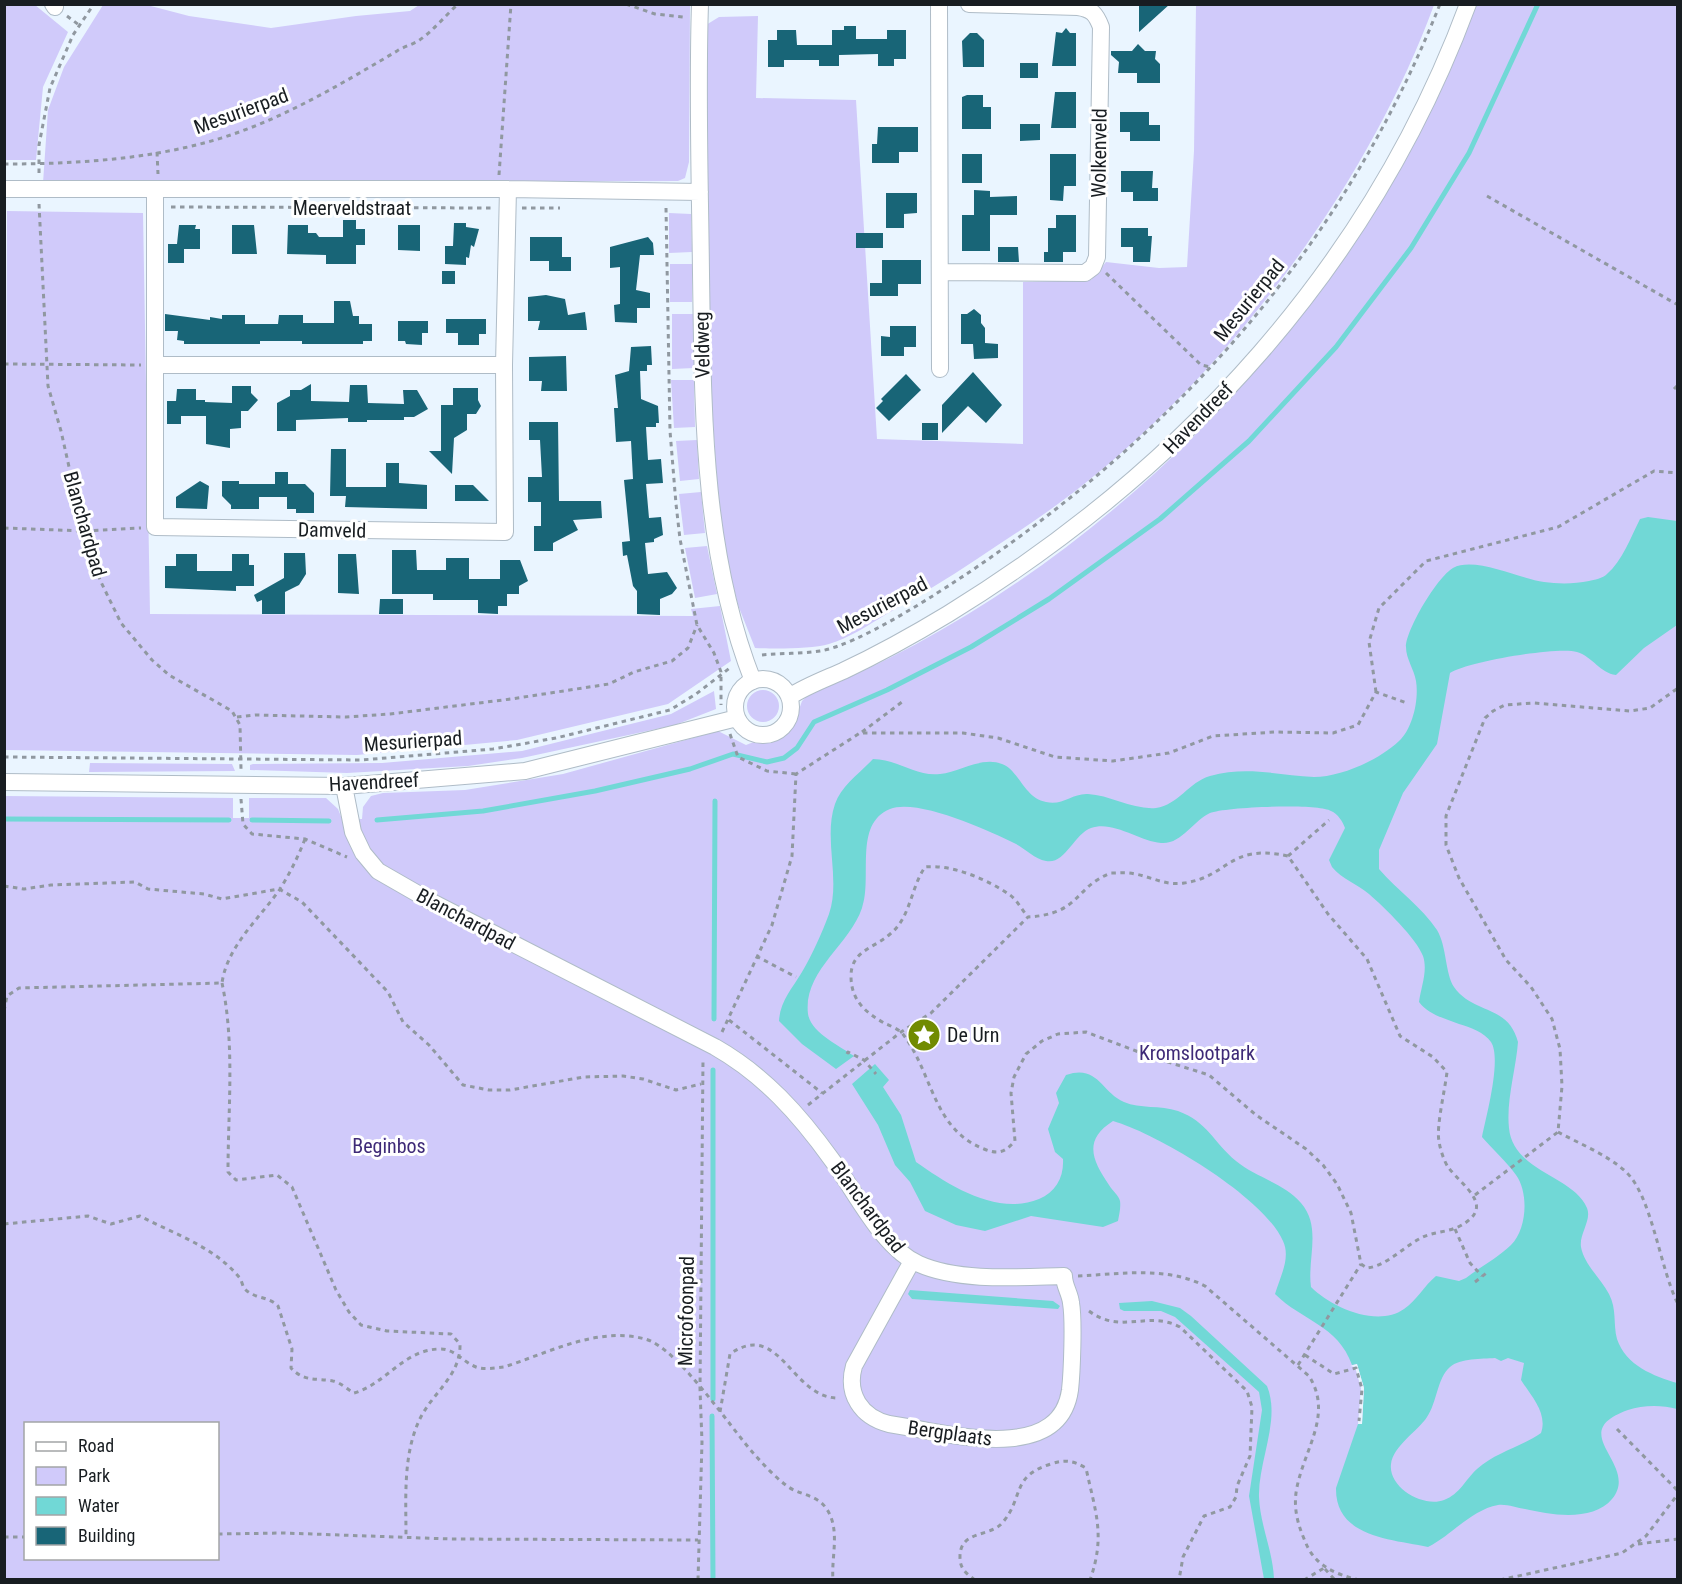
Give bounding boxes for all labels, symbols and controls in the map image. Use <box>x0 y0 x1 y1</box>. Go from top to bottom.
street label: Mesurierpad <box>190 83 292 139</box>
street label: Wolkenveld <box>1086 108 1112 198</box>
street label: Meerveldstraat <box>293 196 411 220</box>
street label: Mesurierpad <box>1209 254 1289 346</box>
street label: Veldweg <box>689 311 715 379</box>
street label: Havendreef <box>1158 377 1238 459</box>
street label: Blanchardpad <box>59 469 111 579</box>
street label: Damveld <box>298 517 366 543</box>
street label: Mesurierpad <box>833 571 931 639</box>
street label: Mesurierpad <box>363 726 463 756</box>
street label: Havendreef <box>328 768 420 796</box>
street label: Blanchardpad <box>412 883 520 955</box>
place icon: De Urn <box>906 1017 942 1053</box>
place label: De Urn <box>947 1023 999 1047</box>
park label: Kromslootpark <box>1139 1041 1255 1065</box>
park label: Beginbos <box>352 1134 426 1158</box>
street label: Blanchardpad <box>826 1156 910 1258</box>
street label: Microfoonpad <box>673 1256 699 1366</box>
street label: Bergplaats <box>906 1415 994 1451</box>
legend <box>24 1422 219 1560</box>
text: Road <box>78 1435 114 1456</box>
text: Park <box>78 1465 110 1486</box>
text: Water <box>78 1495 120 1516</box>
text: Building <box>78 1525 135 1546</box>

